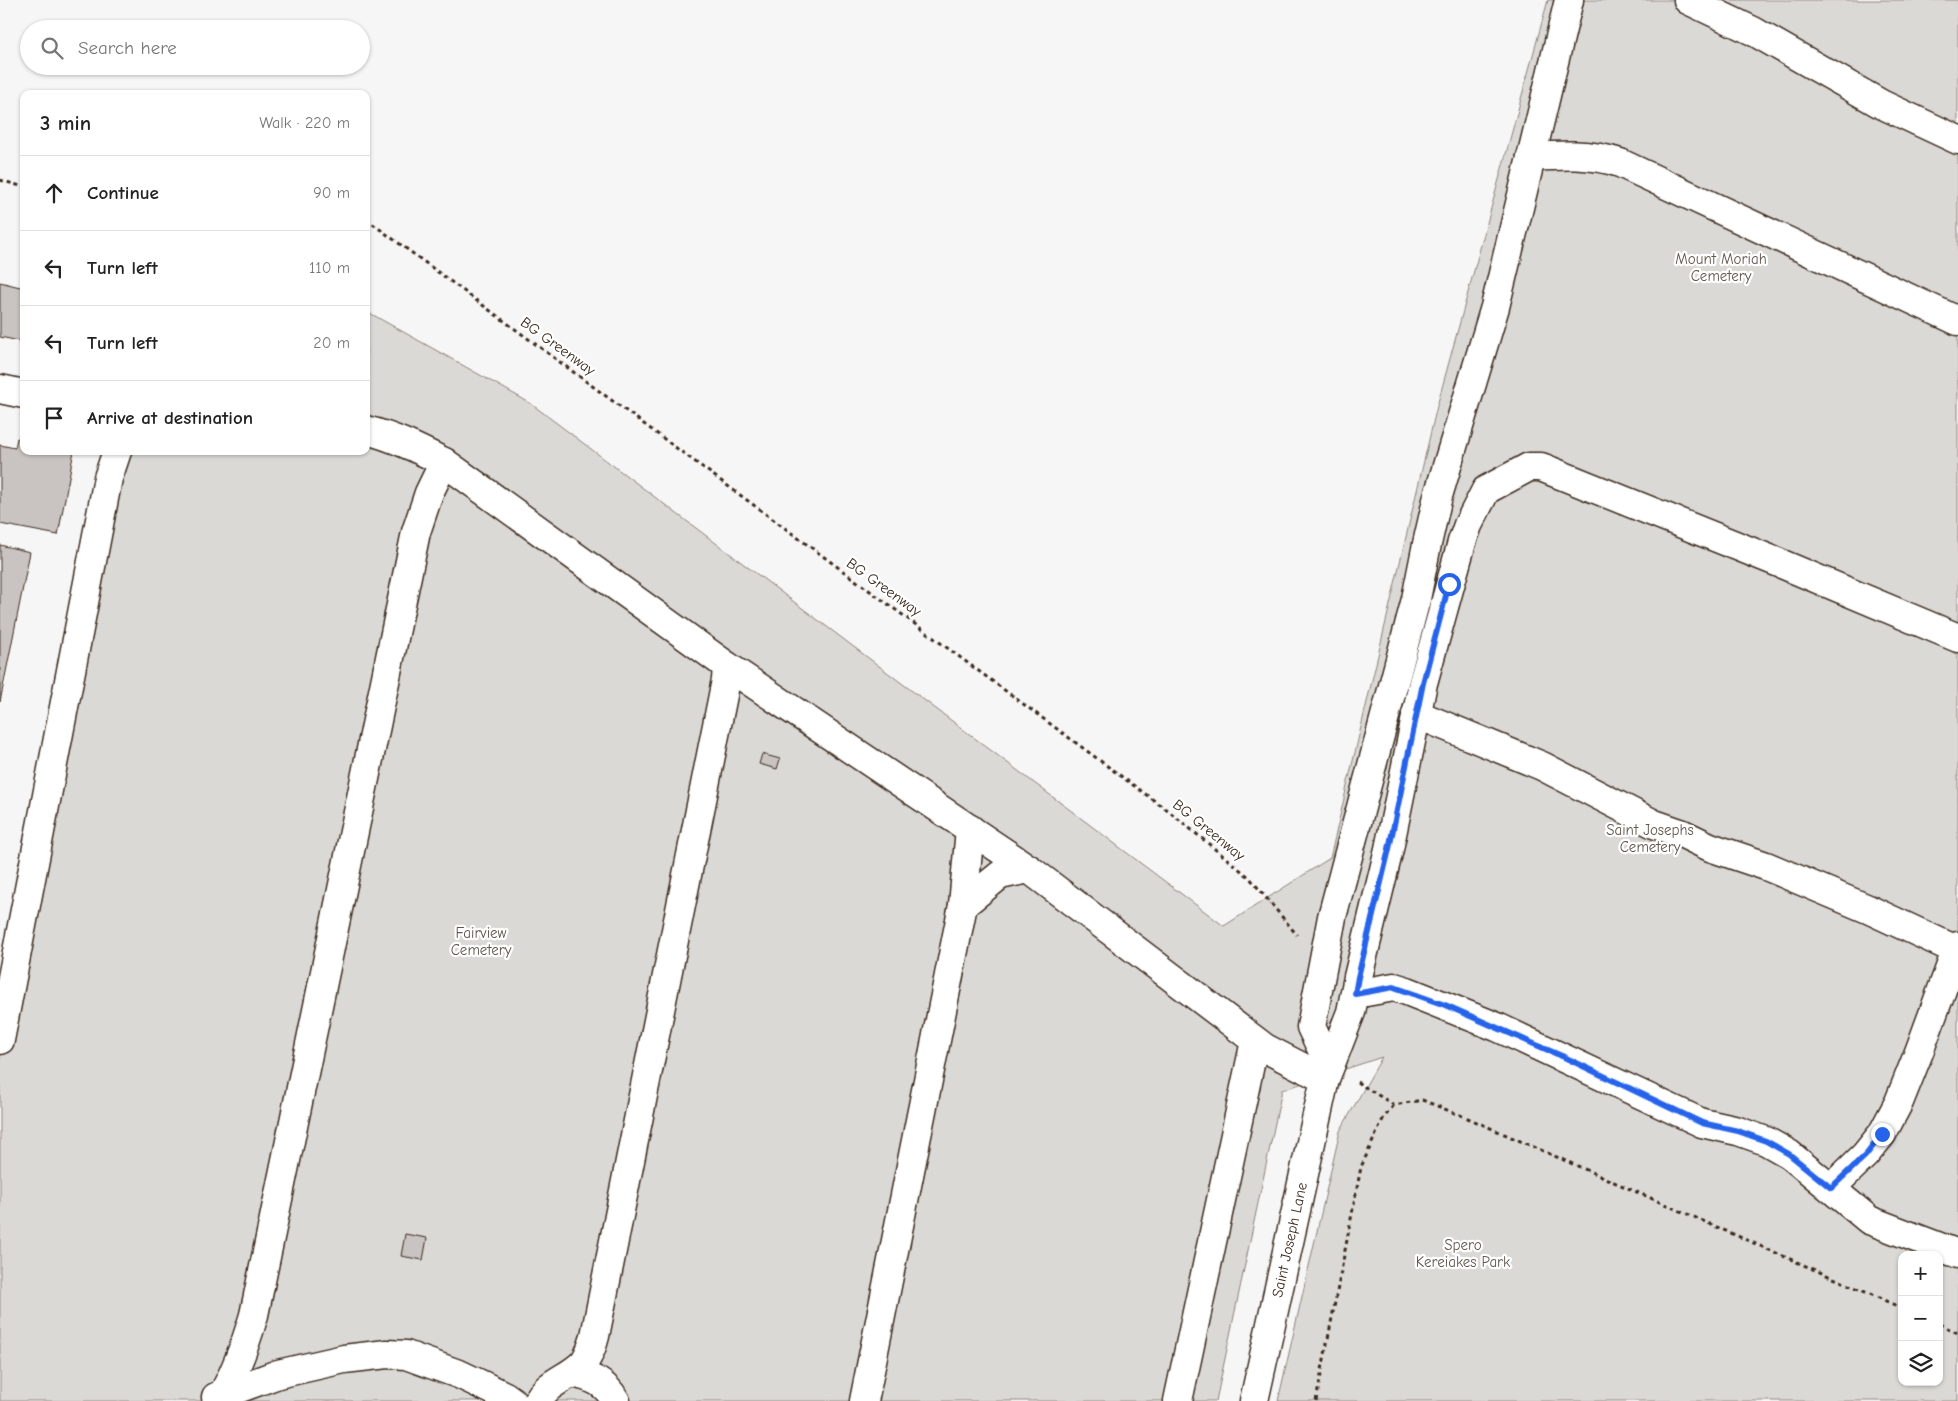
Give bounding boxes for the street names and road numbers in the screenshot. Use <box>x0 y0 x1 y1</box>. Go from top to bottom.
street label: BG Greenway <box>517 313 599 379</box>
street label: BG Greenway <box>843 554 925 620</box>
street label: BG Greenway <box>1169 795 1249 865</box>
street label: Saint Joseph Lane <box>1268 1180 1311 1299</box>

